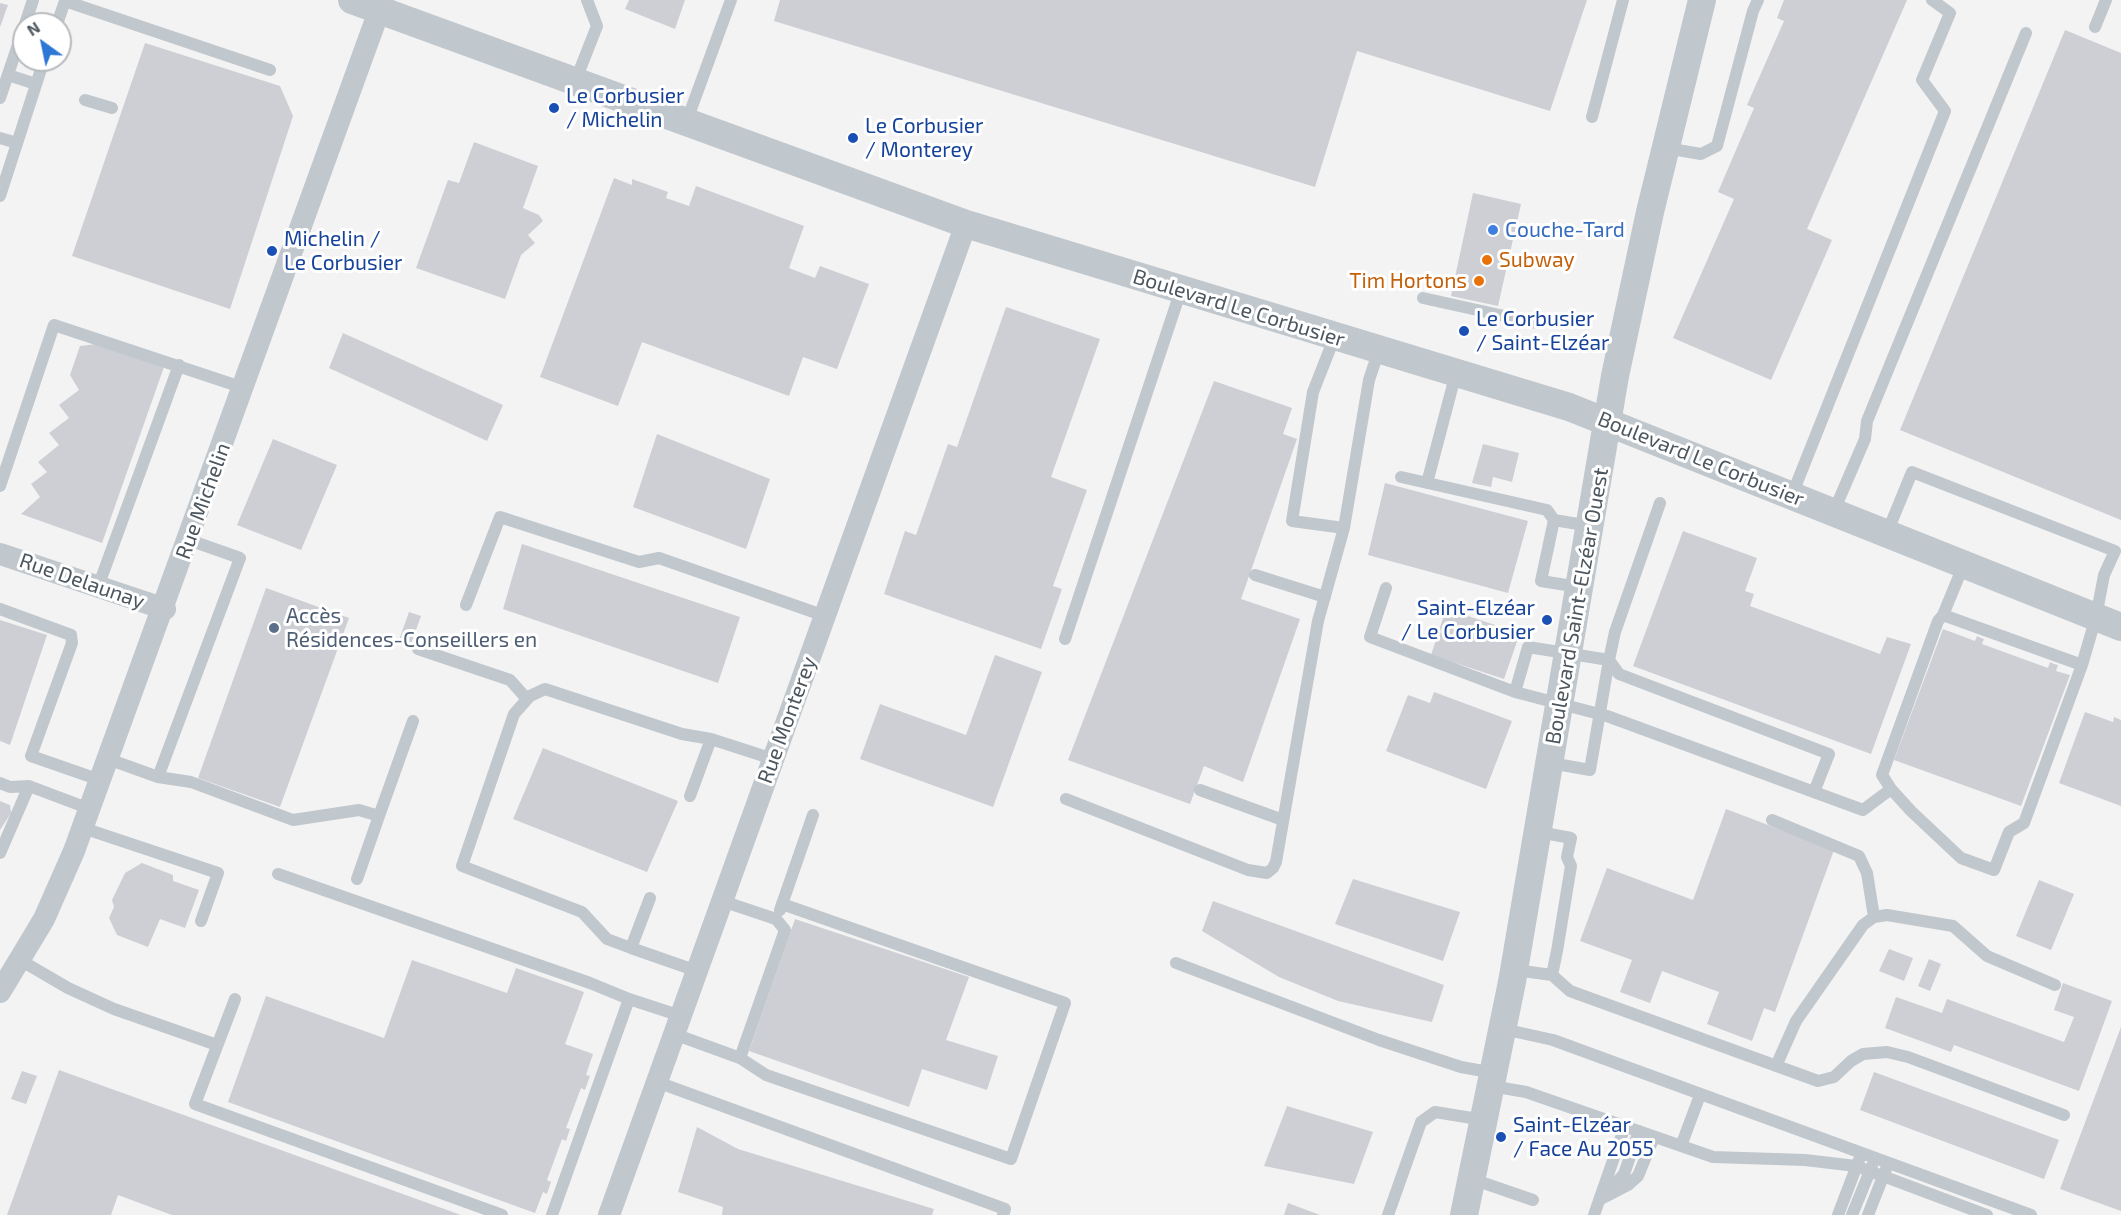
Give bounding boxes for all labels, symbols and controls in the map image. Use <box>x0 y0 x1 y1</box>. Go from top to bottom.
north arrow <box>12 12 72 72</box>
text: N <box>23 17 43 39</box>
place label: Le Corbusier / Michelin <box>566 83 685 133</box>
marker: Le Corbusier / Michelin <box>547 101 561 115</box>
place label: Le Corbusier / Monterey <box>865 113 984 163</box>
marker: Le Corbusier / Monterey <box>846 131 860 145</box>
place label: Couche-Tard <box>1505 217 1625 243</box>
marker: Couche-Tard <box>1486 223 1500 237</box>
place label: Michelin / Le Corbusier <box>284 226 403 276</box>
marker: Michelin / Le Corbusier <box>265 244 279 258</box>
place label: Subway <box>1499 247 1575 273</box>
marker: Subway <box>1480 253 1494 267</box>
street label: Boulevard Le Corbusier <box>1130 264 1348 352</box>
place label: Tim Hortons <box>1349 268 1467 294</box>
marker: Tim Hortons <box>1472 274 1486 288</box>
place label: Le Corbusier / Saint-Elzéar <box>1476 306 1610 356</box>
marker: Le Corbusier / Saint-Elzéar <box>1457 324 1471 338</box>
street label: Boulevard Le Corbusier <box>1594 406 1808 512</box>
street label: Rue Michelin <box>170 439 236 563</box>
street label: Boulevard Saint-Elzéar Ouest <box>1540 466 1614 746</box>
street label: Rue Delaunay <box>16 548 148 614</box>
place label: Saint-Elzéar / Le Corbusier <box>1401 595 1535 645</box>
place label: Accès Résidences-Conseillers en <box>286 603 537 653</box>
marker: Saint-Elzéar / Le Corbusier <box>1540 613 1554 627</box>
marker: Accès Résidences-Conseillers en <box>267 621 281 635</box>
street label: Rue Monterey <box>752 653 822 787</box>
place label: Saint-Elzéar / Face Au 2055 <box>1513 1112 1654 1162</box>
marker: Saint-Elzéar / Face Au 2055 <box>1494 1130 1508 1144</box>

